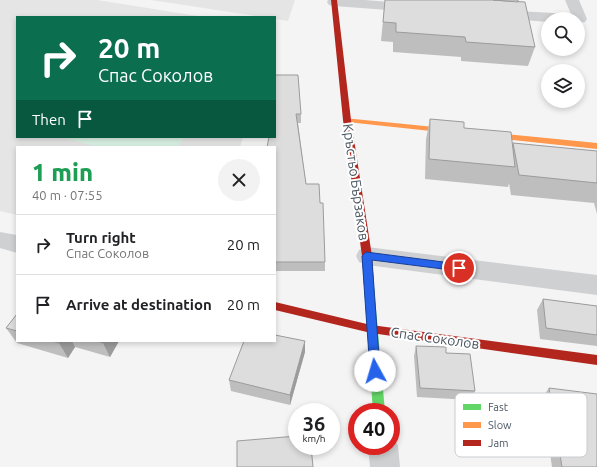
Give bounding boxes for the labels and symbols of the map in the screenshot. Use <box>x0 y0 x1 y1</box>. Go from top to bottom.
street label: Кръстьо Бързаков <box>340 122 372 242</box>
pin <box>442 251 476 285</box>
street label: Спас Соколов <box>390 324 480 352</box>
position arrow <box>354 350 396 392</box>
legend <box>455 393 587 457</box>
text: Fast <box>488 401 509 413</box>
speed limit sign: 40 <box>348 403 400 455</box>
text: Slow <box>488 419 512 431</box>
text: Jam <box>488 437 509 449</box>

